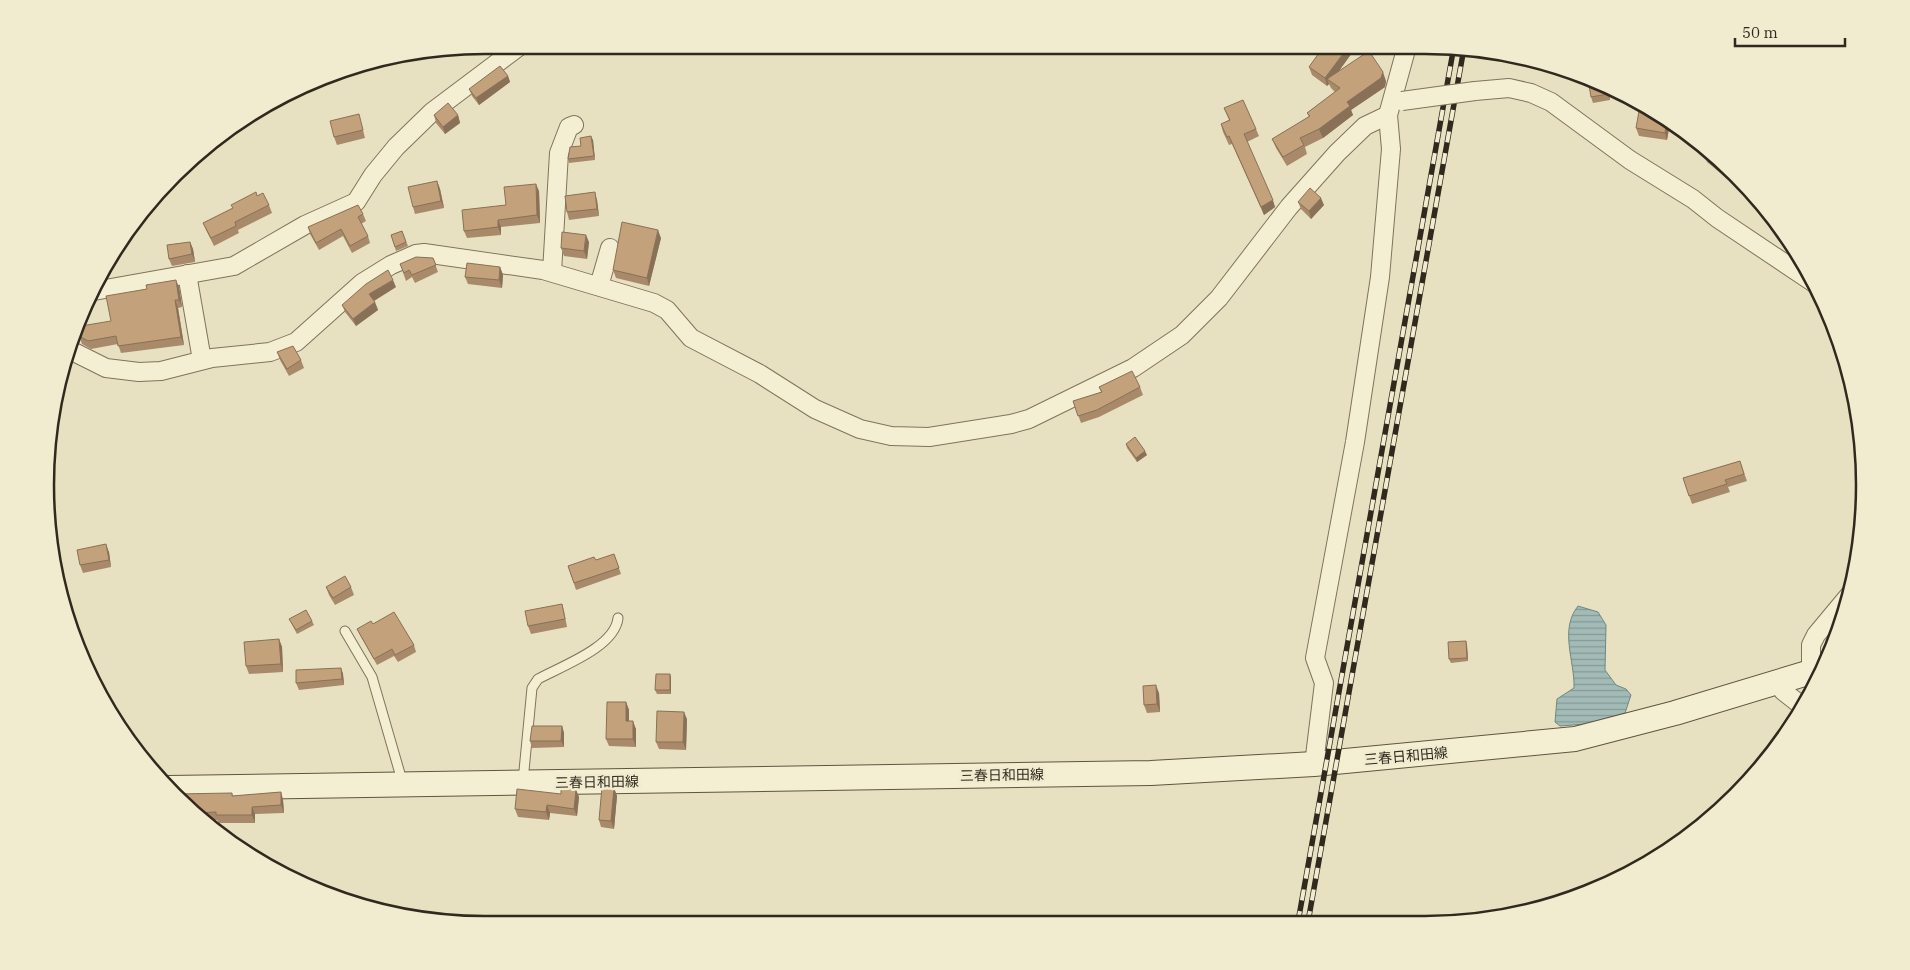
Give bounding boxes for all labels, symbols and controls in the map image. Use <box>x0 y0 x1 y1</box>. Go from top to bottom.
scale bar <box>1735 15 1845 47</box>
text: 50 m <box>1742 23 1778 42</box>
street label: 三春日和田線 <box>1363 743 1449 769</box>
street label: 三春日和田線 <box>960 765 1044 785</box>
street label: 三春日和田線 <box>555 772 639 792</box>

